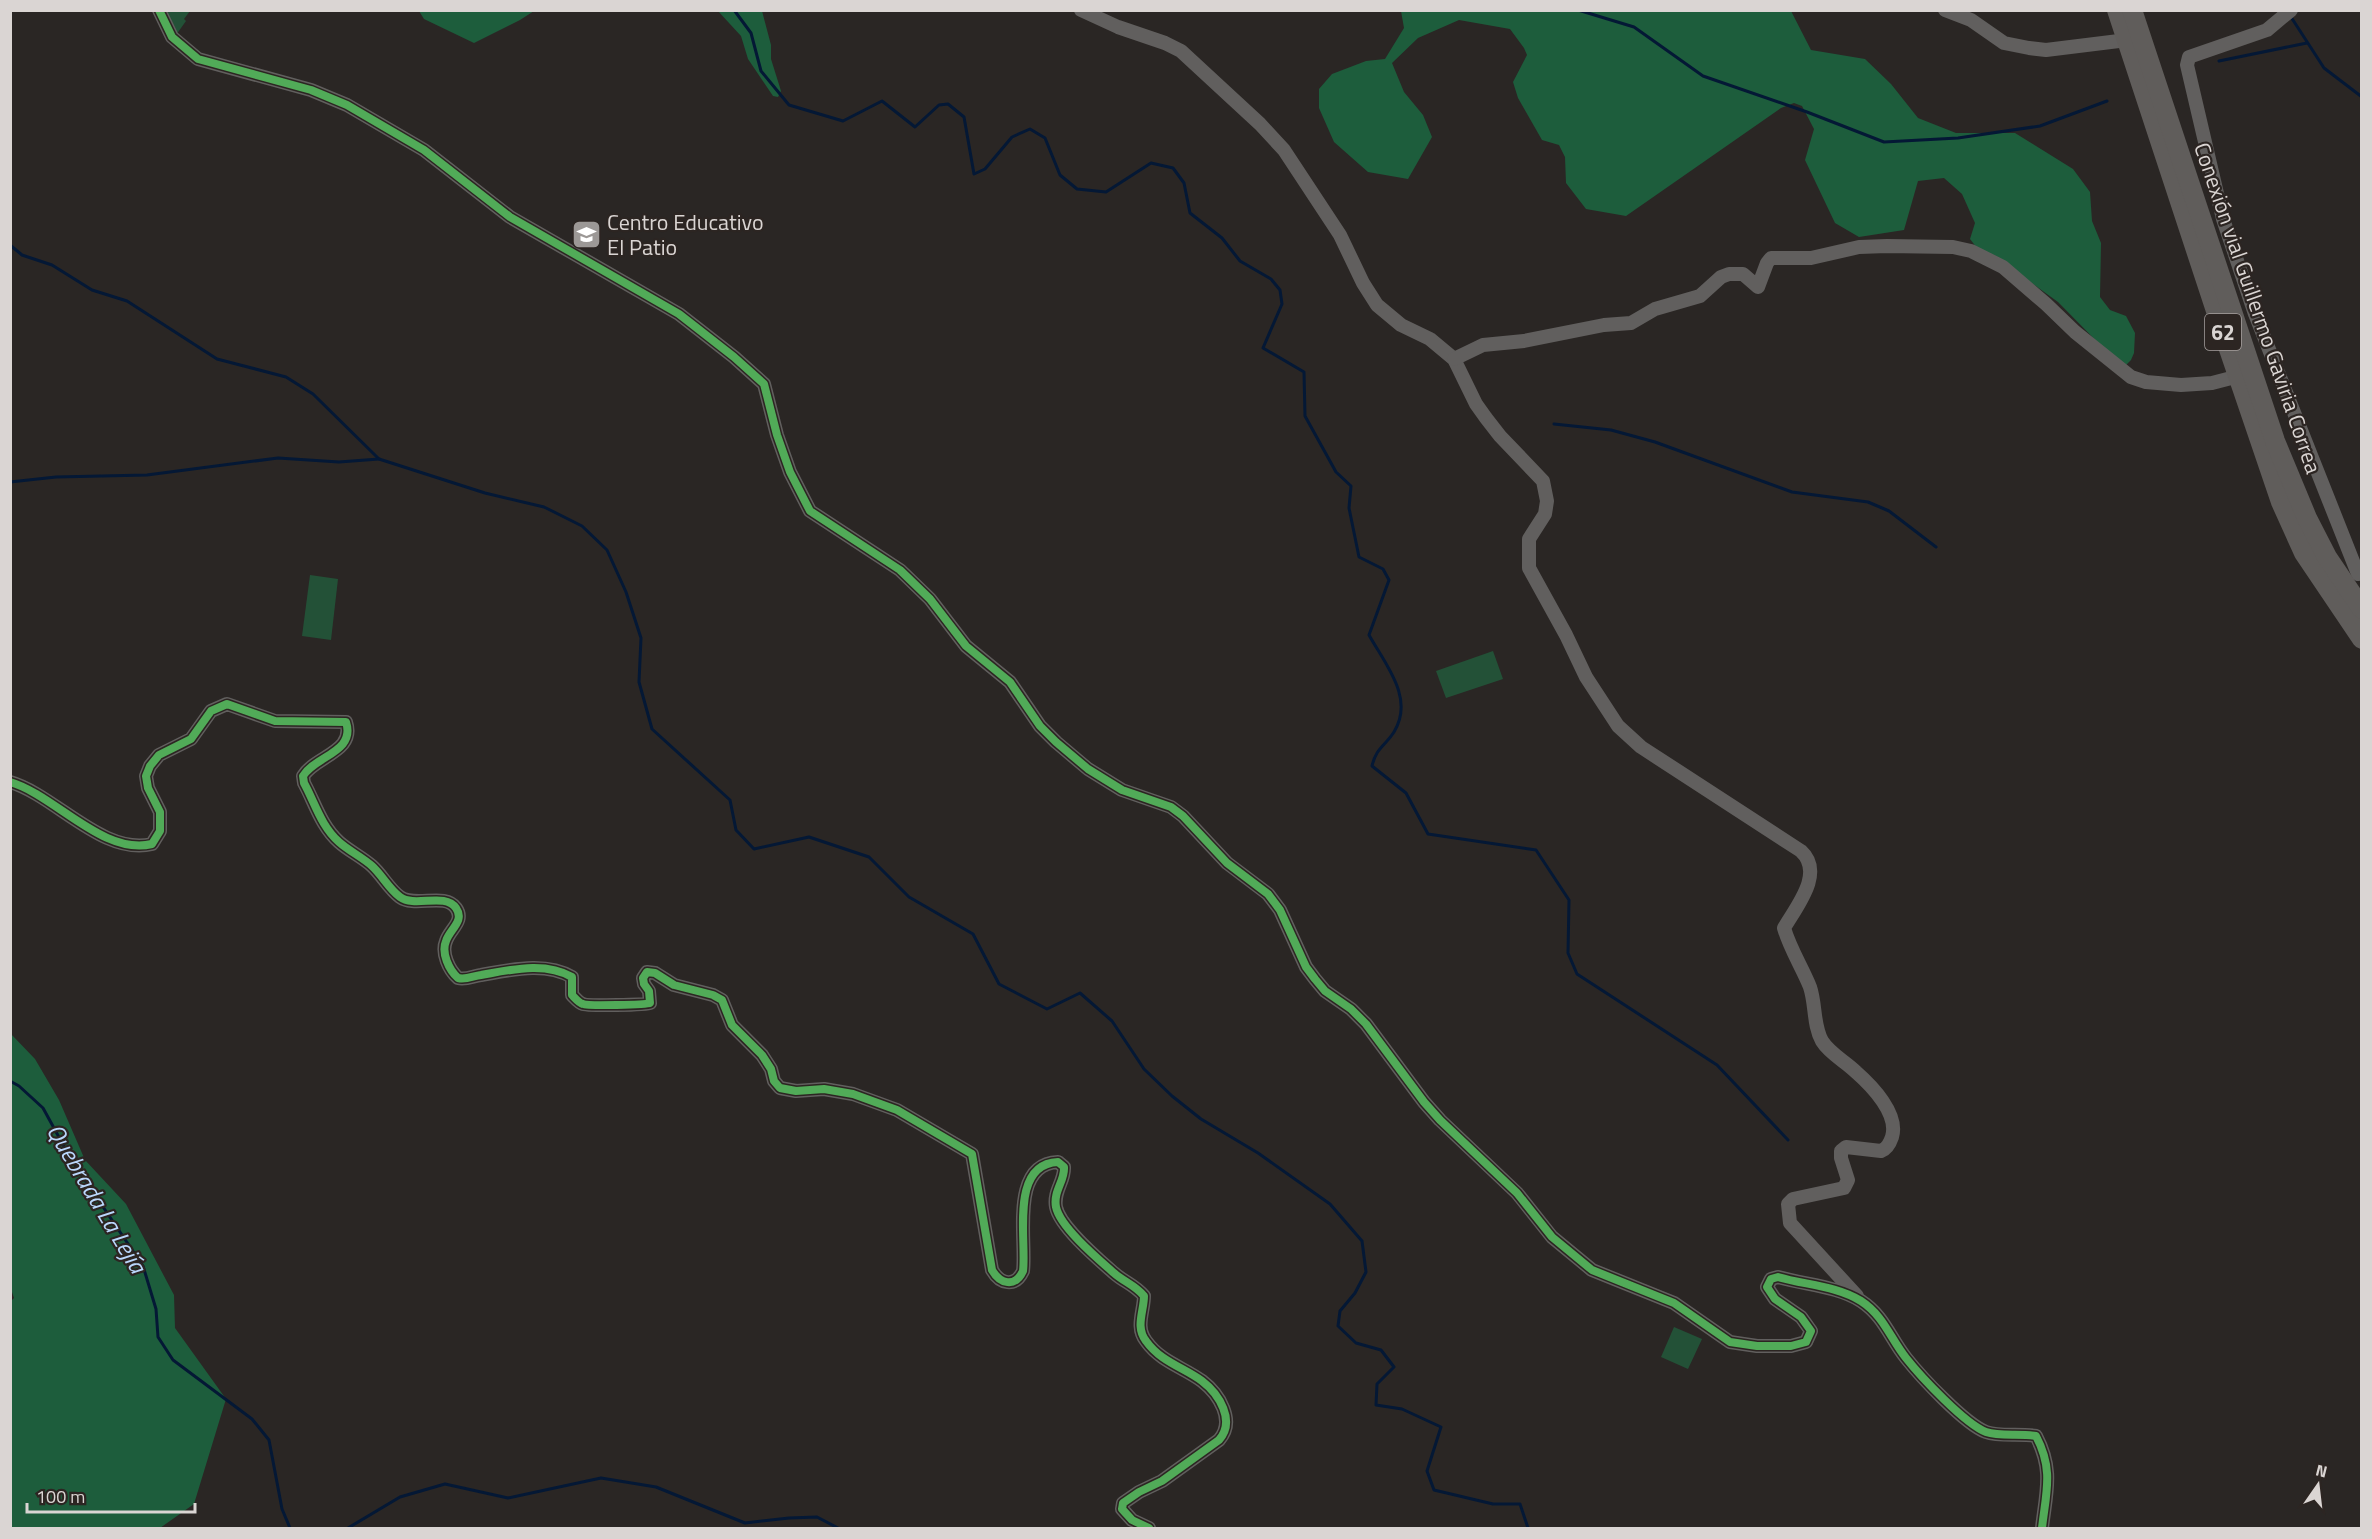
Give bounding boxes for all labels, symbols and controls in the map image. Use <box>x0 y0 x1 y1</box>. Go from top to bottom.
street label: Conexión vial Guillermo Gaviria Correa <box>2185 138 2331 478</box>
place label: Centro Educativo El Patio <box>607 205 764 264</box>
school or university icon: Centro Educativo El Patio <box>570 219 602 251</box>
road number: 62 <box>2205 314 2241 350</box>
water label: Quebrada La Lejía <box>38 1116 157 1281</box>
north arrow <box>2288 1455 2348 1515</box>
text: N <box>2313 1457 2330 1483</box>
scale bar <box>27 1476 195 1514</box>
text: 100 m <box>36 1483 85 1510</box>

